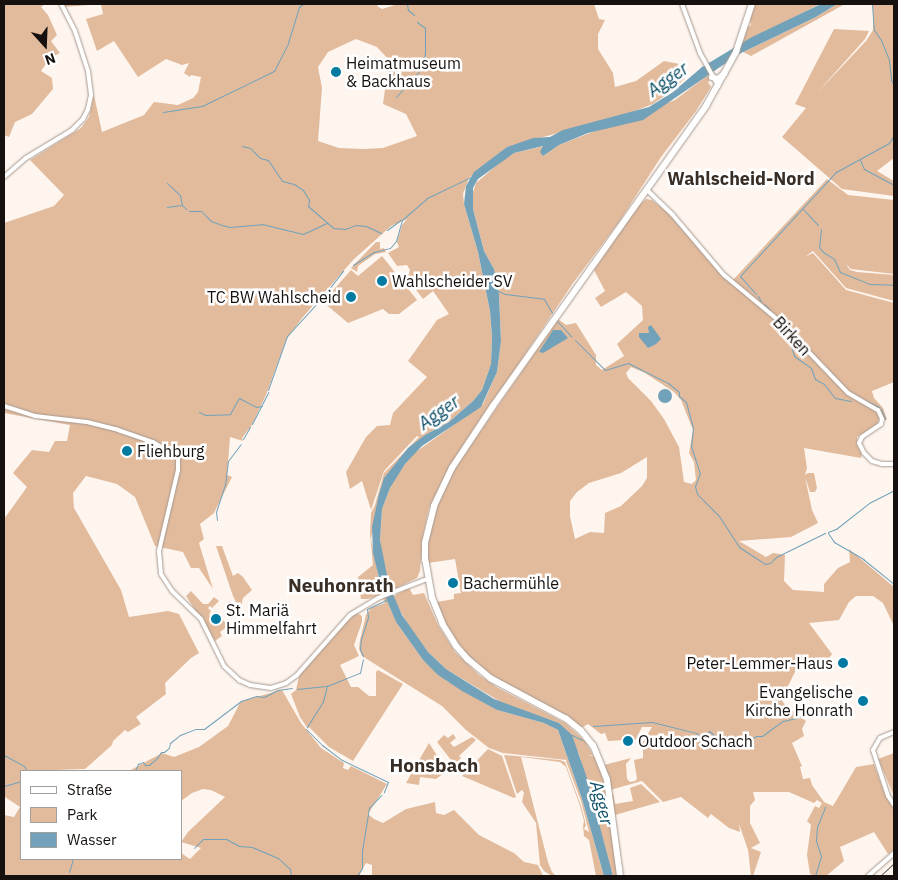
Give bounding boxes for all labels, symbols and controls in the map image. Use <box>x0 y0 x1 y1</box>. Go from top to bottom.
north arrow <box>20 20 70 70</box>
text: N <box>42 49 58 69</box>
place label: Heimatmuseum & Backhaus <box>346 53 461 91</box>
water label: Agger <box>643 58 693 102</box>
marker: Heimatmuseum & Backhaus <box>330 66 342 78</box>
district label: Wahlscheid-Nord <box>667 168 815 190</box>
place label: Wahlscheider SV <box>392 271 513 291</box>
marker: Wahlscheider SV <box>376 275 388 287</box>
place label: TC BW Wahlscheid <box>207 287 341 307</box>
marker: TC BW Wahlscheid <box>345 291 357 303</box>
street label: Birken <box>769 313 815 359</box>
water label: Agger <box>414 391 464 435</box>
place label: Fliehburg <box>137 441 204 461</box>
marker: Fliehburg <box>121 445 133 457</box>
place label: Bachermühle <box>463 573 559 593</box>
district label: Neuhonrath <box>288 575 394 597</box>
marker: Bachermühle <box>447 577 459 589</box>
place label: St. Mariä Himmelfahrt <box>226 600 317 638</box>
marker: St. Mariä Himmelfahrt <box>210 613 222 625</box>
place label: Peter-Lemmer-Haus <box>687 653 833 673</box>
marker: Peter-Lemmer-Haus <box>837 657 849 669</box>
place label: Evangelische Kirche Honrath <box>745 682 853 720</box>
marker: Evangelische Kirche Honrath <box>857 695 869 707</box>
place label: Outdoor Schach <box>638 731 753 751</box>
marker: Outdoor Schach <box>622 735 634 747</box>
district label: Honsbach <box>390 755 478 777</box>
legend <box>20 770 182 860</box>
water label: Agger <box>585 778 617 828</box>
text: Straße <box>67 780 112 799</box>
text: Park <box>67 805 97 824</box>
text: Wasser <box>67 830 117 849</box>

